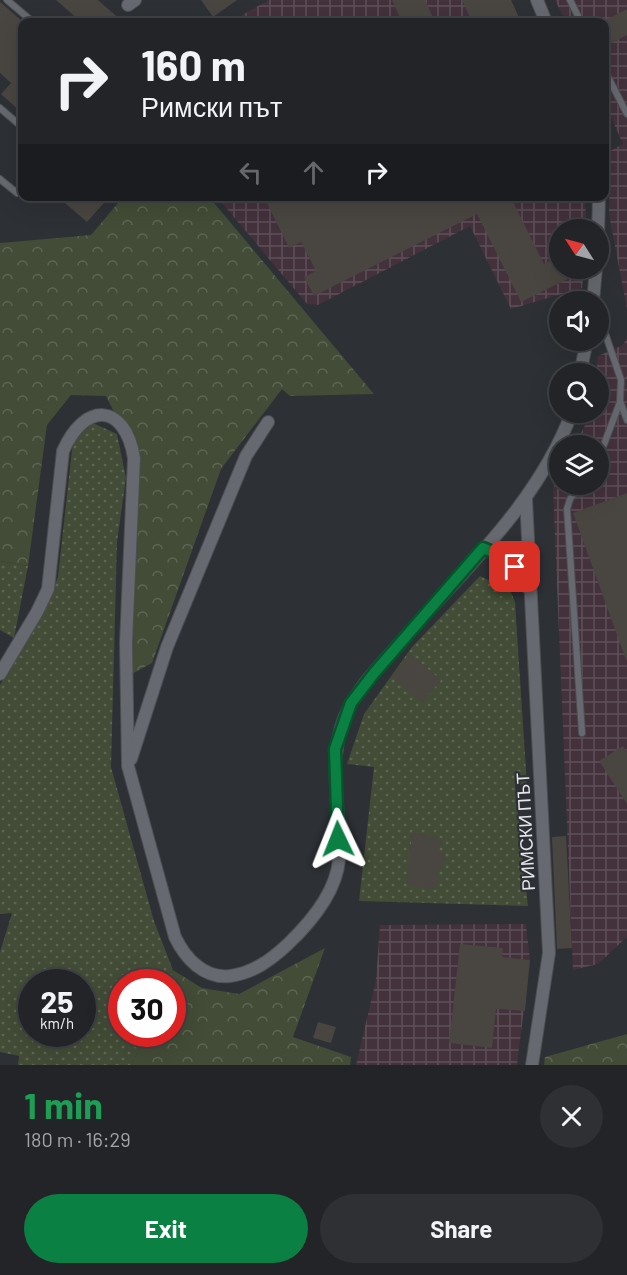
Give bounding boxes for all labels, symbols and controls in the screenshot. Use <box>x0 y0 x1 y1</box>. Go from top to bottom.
text: 160 m <box>141 39 246 89</box>
icon: right <box>42 42 120 120</box>
text: Римски път <box>141 90 282 122</box>
icon: left <box>234 156 267 189</box>
icon: ahead <box>297 156 330 189</box>
icon: right <box>360 156 393 189</box>
north arrow <box>549 219 609 279</box>
map controls <box>549 219 609 495</box>
button: sound <box>549 291 609 351</box>
button: search <box>549 363 609 423</box>
button: layers <box>549 435 609 495</box>
pin <box>489 541 540 592</box>
icon: arrive <box>498 550 531 583</box>
street label: РИМСКИ ПЪТ <box>511 772 539 892</box>
position arrow <box>306 807 370 871</box>
speed limit sign: 30 <box>108 969 186 1047</box>
text: 25 <box>41 983 73 1019</box>
text: km/h <box>40 1014 74 1032</box>
text: 1 min <box>24 1083 103 1126</box>
button: close <box>540 1085 603 1148</box>
text: 180 m · 16:29 <box>24 1127 131 1151</box>
button: Exit <box>24 1194 308 1263</box>
button: Share <box>320 1194 603 1263</box>

